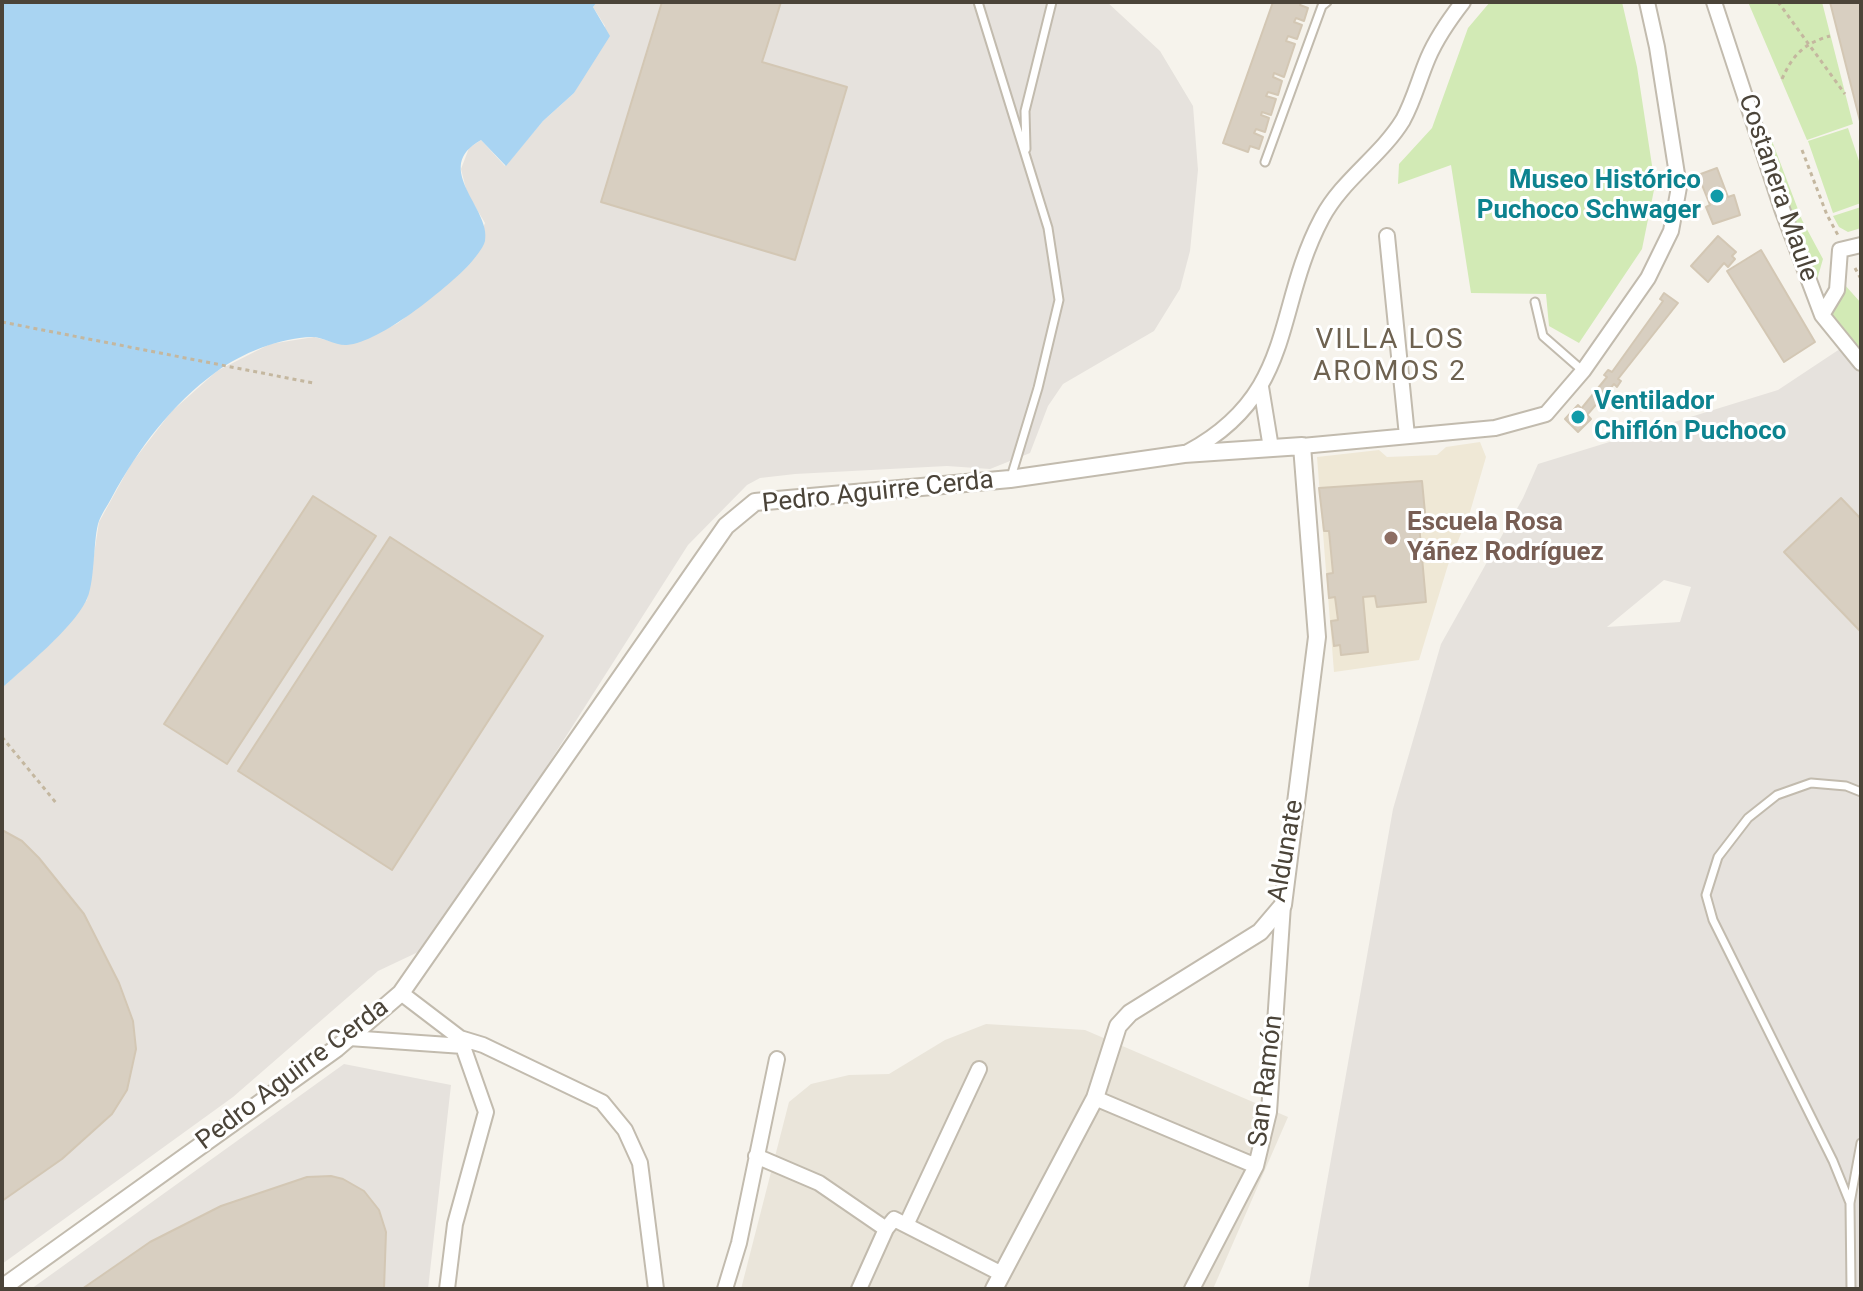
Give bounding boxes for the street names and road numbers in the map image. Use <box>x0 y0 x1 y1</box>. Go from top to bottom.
street label: Costanera Maule <box>1730 90 1824 286</box>
street label: Pedro Aguirre Cerda <box>761 465 995 521</box>
street label: Aldunate <box>1263 798 1311 904</box>
street label: Pedro Aguirre Cerda <box>191 993 395 1157</box>
street label: San Ramón <box>1243 1013 1291 1149</box>

